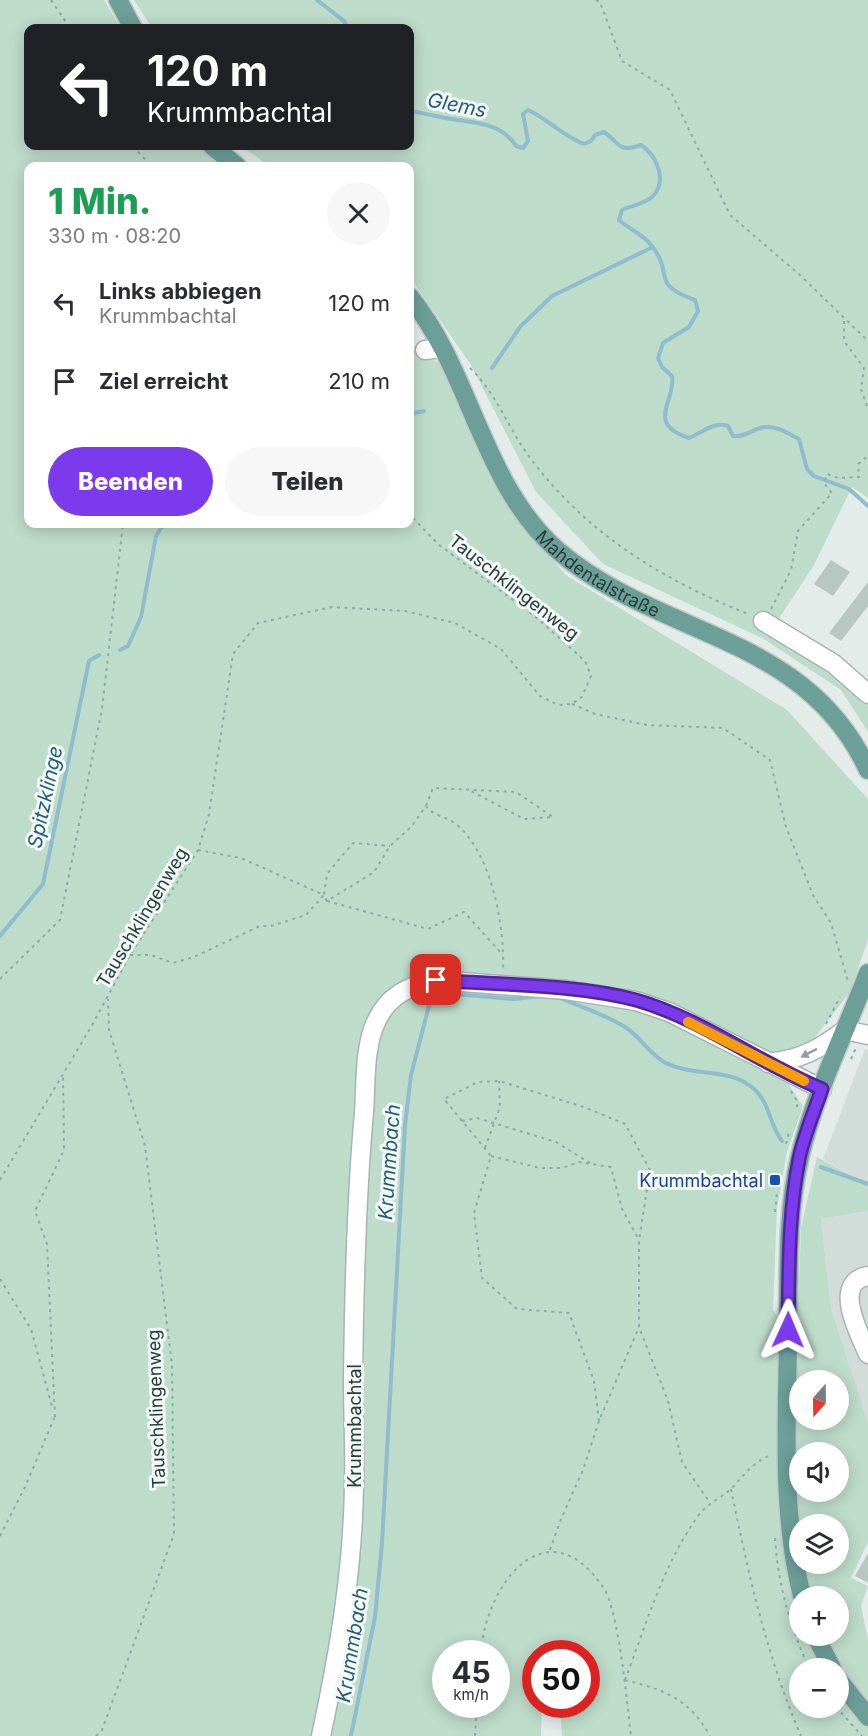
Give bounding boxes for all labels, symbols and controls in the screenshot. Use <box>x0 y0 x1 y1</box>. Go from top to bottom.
text: 120 m <box>147 45 268 96</box>
icon: left <box>48 48 126 126</box>
water label: Glems <box>426 88 488 122</box>
text: Krummbachtal <box>147 96 333 129</box>
text: 1 Min. <box>48 179 151 223</box>
button: close <box>327 182 390 245</box>
text: 330 m · 08:20 <box>48 224 181 248</box>
text: Links abbiegen <box>99 278 262 304</box>
icon: left <box>48 287 81 320</box>
text: 120 m <box>328 290 390 316</box>
text: Krummbachtal <box>99 304 236 328</box>
icon: arrive <box>48 365 81 398</box>
text: Ziel erreicht <box>99 368 228 394</box>
text: 210 m <box>328 368 390 394</box>
button: Beenden <box>48 447 213 516</box>
button: Teilen <box>225 447 390 516</box>
street label: Mahdentalstraße <box>532 526 663 621</box>
street label: Tauschklingenweg <box>445 530 583 644</box>
water label: Spitzklinge <box>22 744 68 850</box>
street label: Tauschklingenweg <box>92 844 192 990</box>
pin <box>410 954 461 1005</box>
icon: arrive <box>419 963 452 996</box>
one-way arrow <box>801 1048 818 1058</box>
water label: Krummbach <box>373 1103 405 1221</box>
place label: Krummbachtal <box>639 1170 763 1191</box>
marker: Krummbachtal <box>768 1173 782 1187</box>
position arrow <box>756 1298 820 1362</box>
street label: Tauschklingenweg <box>143 1329 169 1489</box>
street label: Krummbachtal <box>344 1364 365 1488</box>
north arrow <box>789 1370 849 1430</box>
map controls <box>789 1370 849 1718</box>
button: sound <box>789 1442 849 1502</box>
button: layers <box>789 1514 849 1574</box>
water label: Krummbach <box>331 1586 373 1704</box>
button: + <box>789 1586 849 1646</box>
speed limit sign: 50 <box>522 1640 600 1718</box>
text: 45 <box>451 1654 491 1690</box>
button: − <box>789 1658 849 1718</box>
text: km/h <box>453 1685 489 1704</box>

